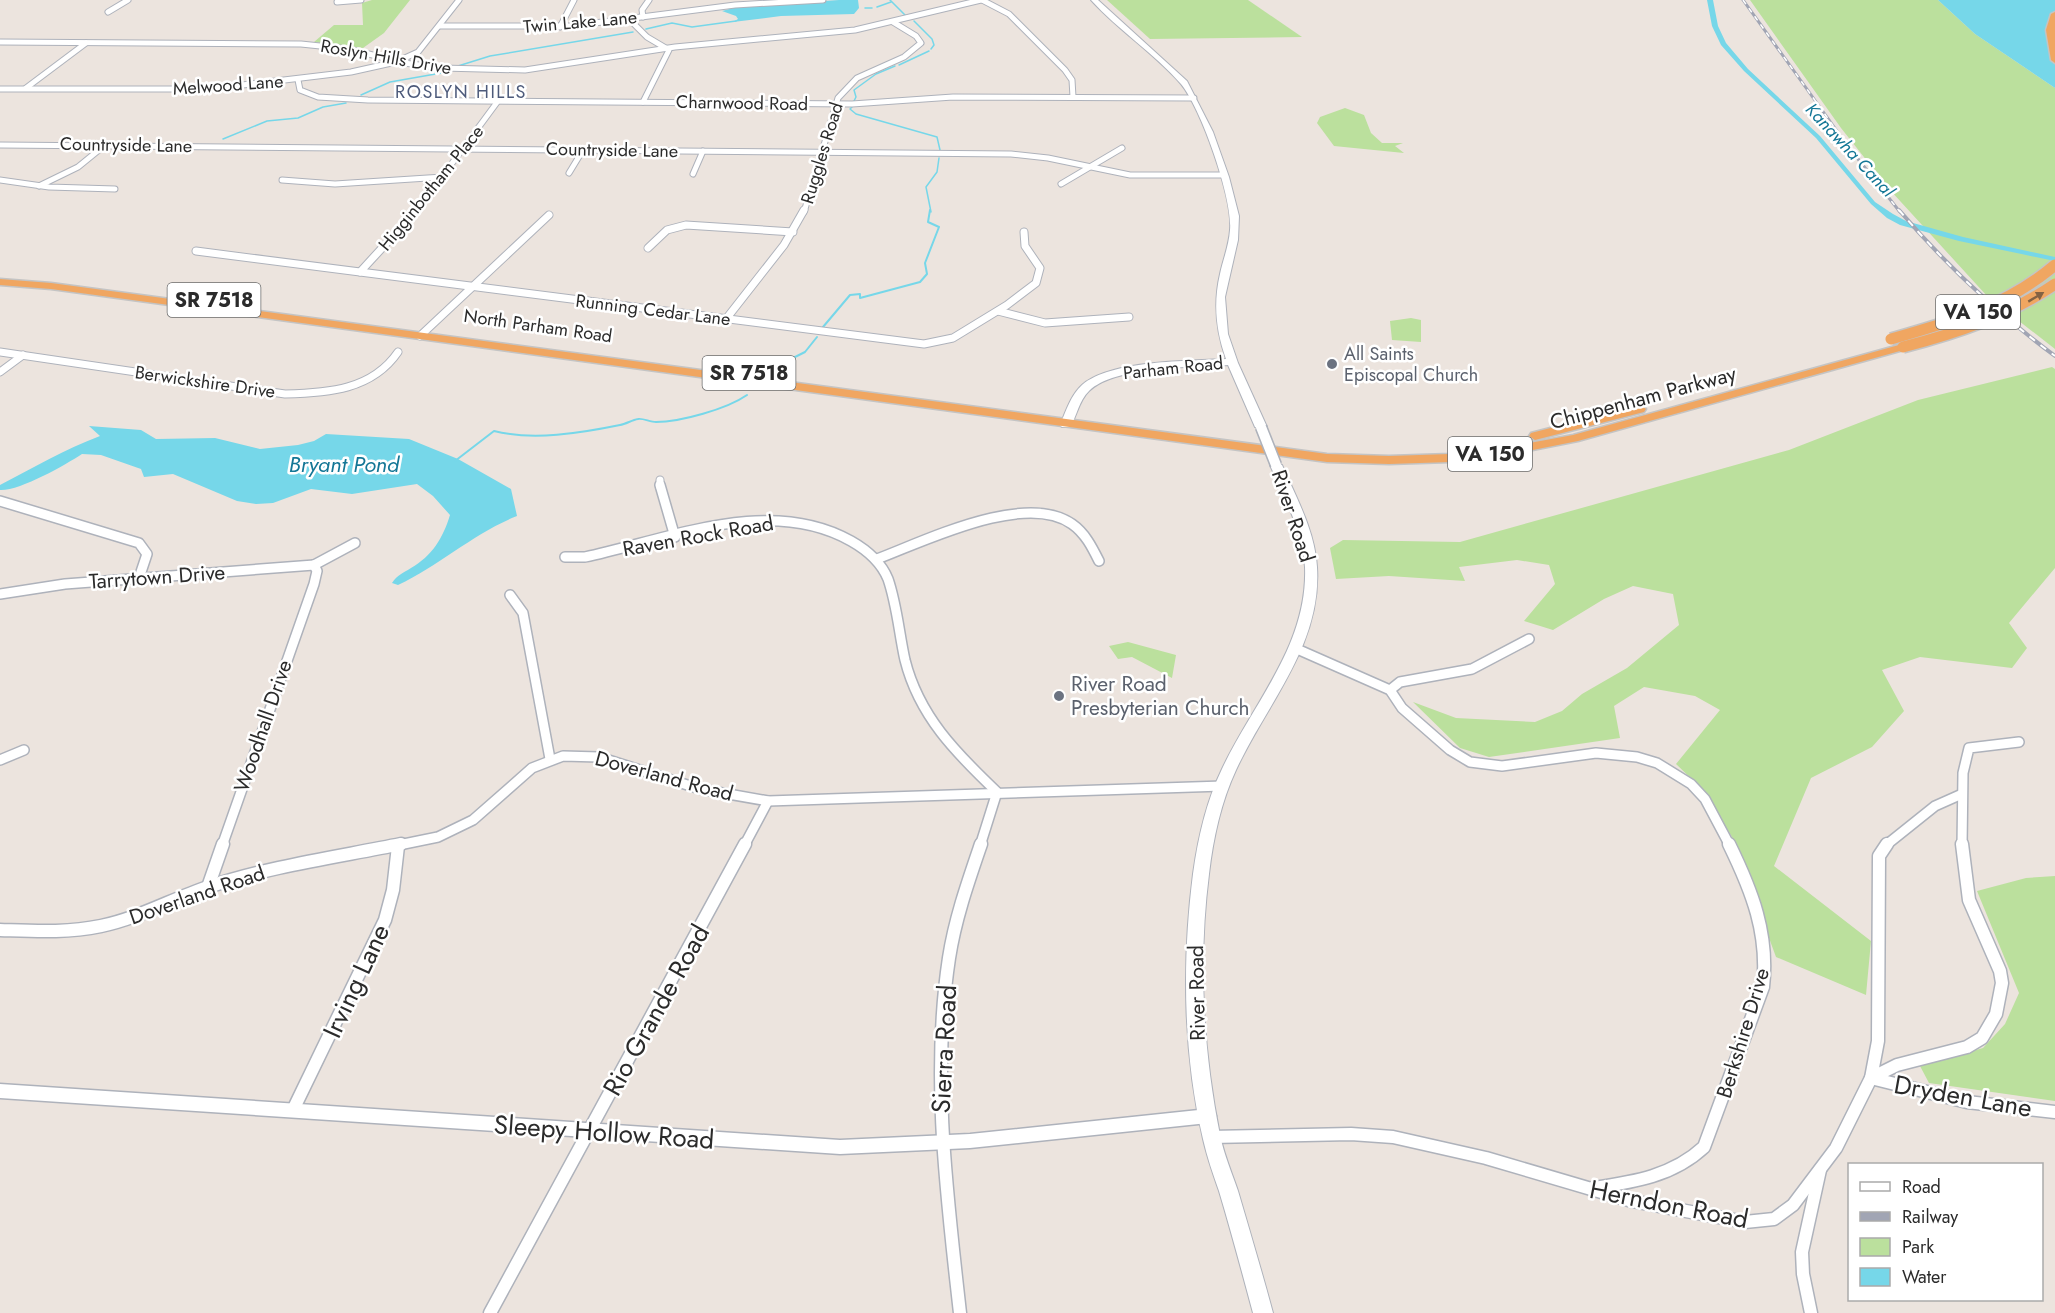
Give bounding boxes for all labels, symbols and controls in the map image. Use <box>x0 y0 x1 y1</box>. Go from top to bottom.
street label: Twin Lake Lane <box>522 4 638 40</box>
street label: Roslyn Hills Drive <box>318 33 454 81</box>
street label: Melwood Lane <box>172 68 284 102</box>
district label: ROSLYN HILLS <box>395 79 527 105</box>
street label: Charnwood Road <box>676 89 808 117</box>
water label: Kanawha Canal <box>1799 97 1901 204</box>
street label: Ruggles Road <box>794 99 850 207</box>
street label: Higginbotham Place <box>372 120 490 256</box>
street label: Countryside Lane <box>60 131 192 159</box>
street label: Countryside Lane <box>546 136 678 164</box>
road number: SR 7518 <box>168 283 260 317</box>
street label: Running Cedar Lane <box>574 288 732 332</box>
one-way arrow <box>2028 291 2044 302</box>
road number: VA 150 <box>1936 295 2020 329</box>
street label: North Parham Road <box>462 303 614 349</box>
place label: All Saints Episcopal Church <box>1344 341 1478 388</box>
street label: Parham Road <box>1122 350 1224 386</box>
road number: SR 7518 <box>702 356 795 390</box>
marker: All Saints Episcopal Church <box>1325 357 1339 371</box>
street label: Berwickshire Drive <box>133 359 277 405</box>
street label: Chippenham Parkway <box>1547 359 1740 437</box>
road number: VA 150 <box>1448 437 1532 471</box>
water label: Bryant Pond <box>289 448 401 480</box>
street label: River Road <box>1264 466 1322 566</box>
street label: Raven Rock Road <box>620 508 776 564</box>
street label: Tarrytown Drive <box>88 557 226 597</box>
street label: Woodhall Drive <box>226 656 300 796</box>
place label: River Road Presbyterian Church <box>1071 669 1249 723</box>
marker: River Road Presbyterian Church <box>1052 689 1066 703</box>
street label: Doverland Road <box>592 743 736 809</box>
street label: Doverland Road <box>125 858 269 932</box>
street label: Rio Grande Road <box>593 917 719 1103</box>
street label: Irving Lane <box>313 918 399 1044</box>
street label: River Road <box>1181 945 1213 1041</box>
street label: Berkshire Drive <box>1709 964 1777 1102</box>
street label: Sierra Road <box>922 984 966 1114</box>
street label: Dryden Lane <box>1891 1065 2035 1127</box>
street label: Sleepy Hollow Road <box>493 1105 715 1159</box>
legend <box>1848 1163 2043 1301</box>
street label: Herndon Road <box>1586 1170 1752 1238</box>
text: Road <box>1902 1174 1941 1200</box>
text: Railway <box>1902 1204 1958 1230</box>
text: Park <box>1902 1234 1934 1260</box>
text: Water <box>1902 1264 1947 1290</box>

